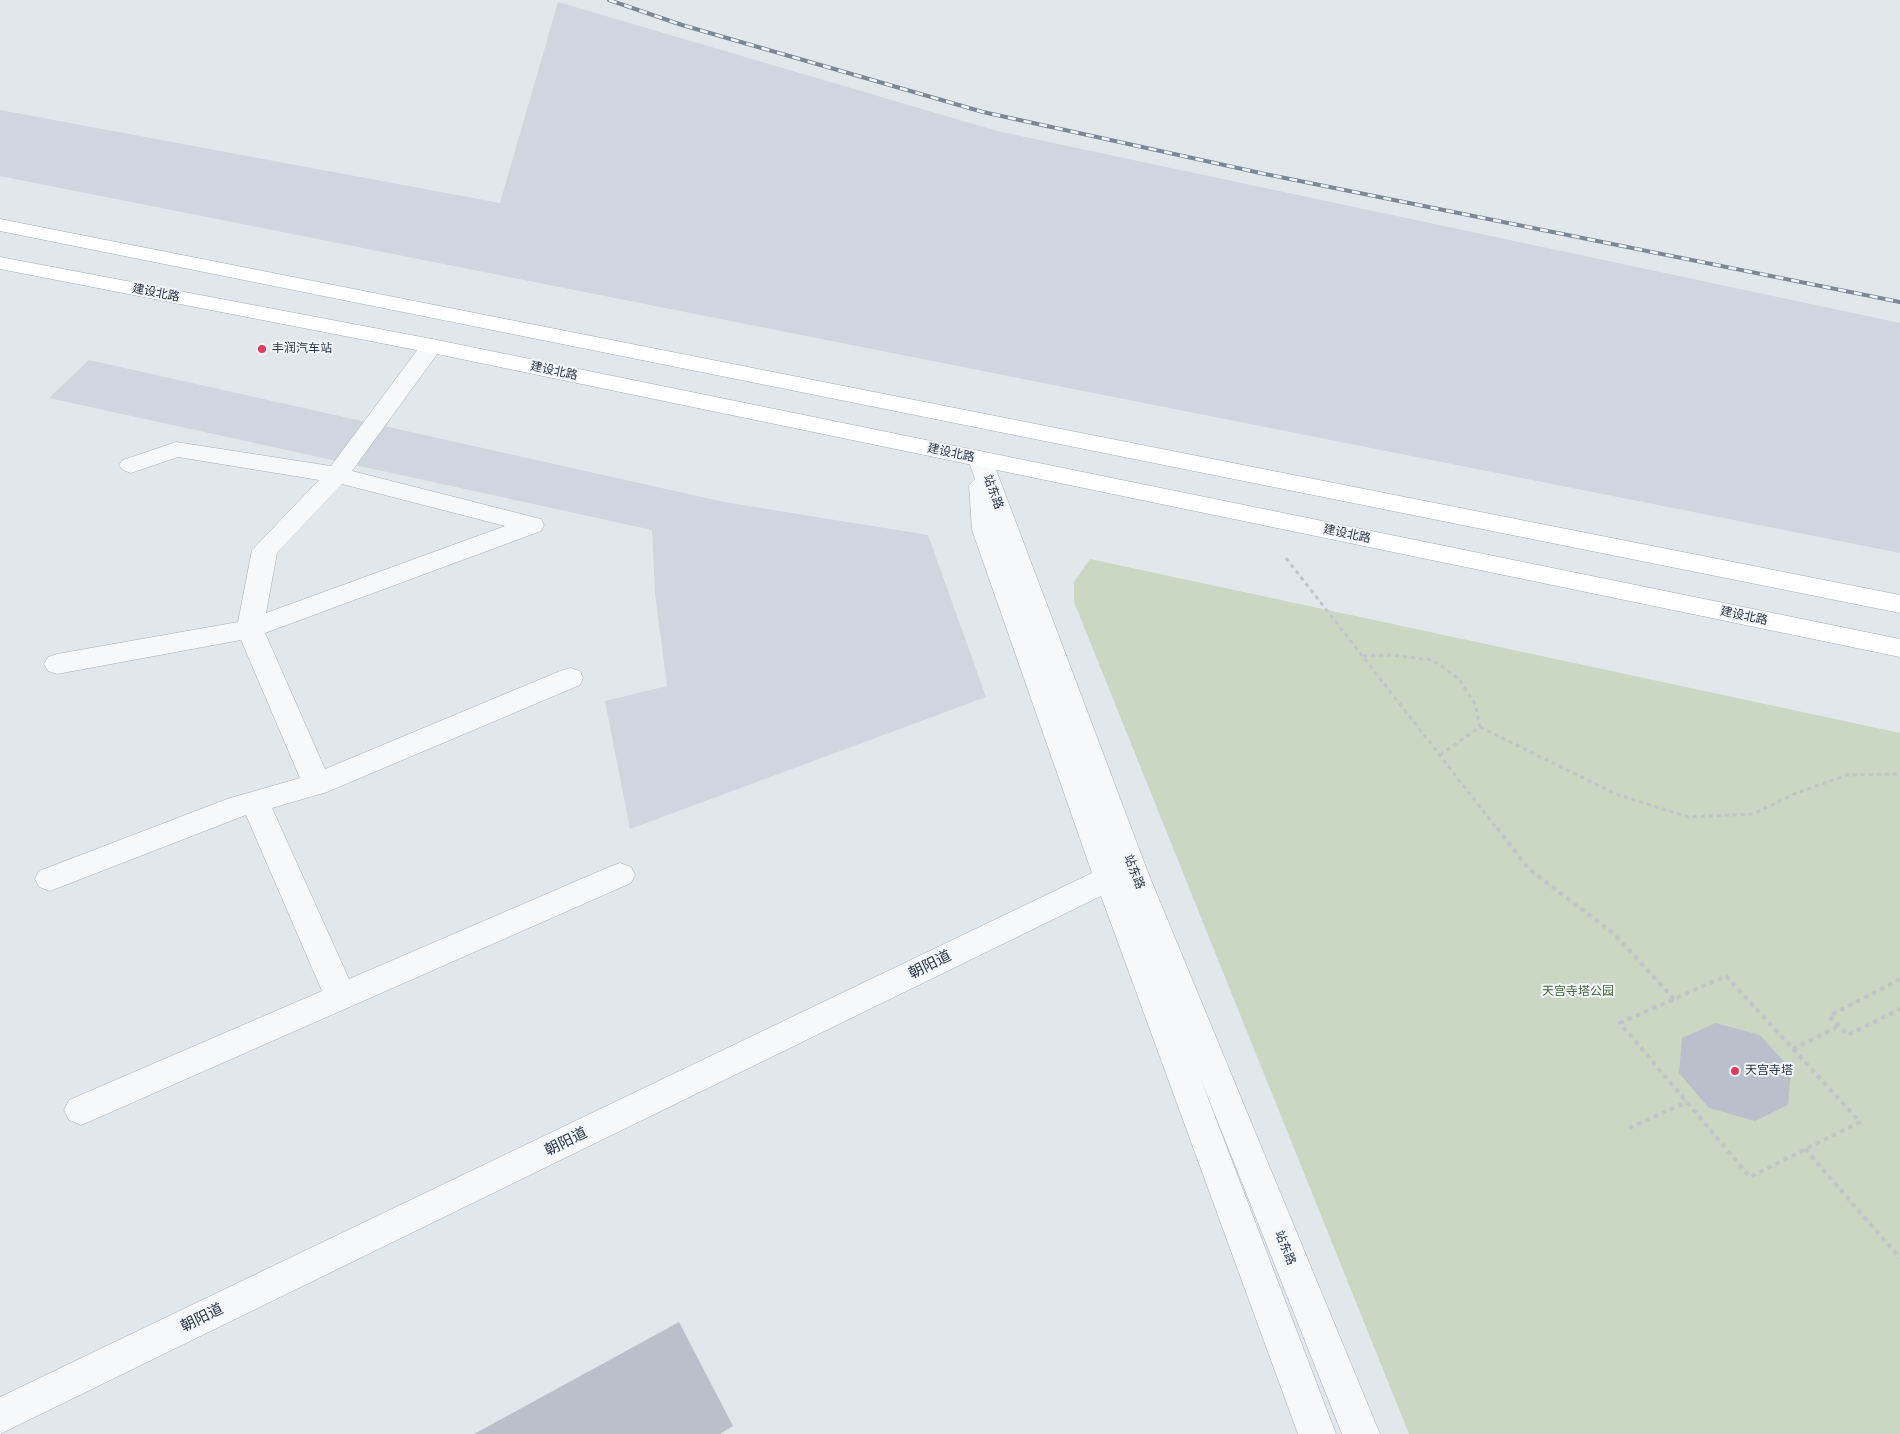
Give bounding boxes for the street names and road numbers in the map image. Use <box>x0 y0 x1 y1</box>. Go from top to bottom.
street label: 建设北路 <box>131 281 181 305</box>
street label: 建设北路 <box>529 359 579 383</box>
street label: 建设北路 <box>926 441 976 465</box>
street label: 站东路 <box>980 473 1006 511</box>
street label: 建设北路 <box>1322 522 1372 546</box>
street label: 建设北路 <box>1719 604 1769 628</box>
street label: 站东路 <box>1121 853 1147 891</box>
street label: 朝阳道 <box>906 947 954 983</box>
street label: 朝阳道 <box>542 1124 590 1160</box>
street label: 站东路 <box>1272 1229 1298 1267</box>
street label: 朝阳道 <box>178 1300 226 1336</box>

